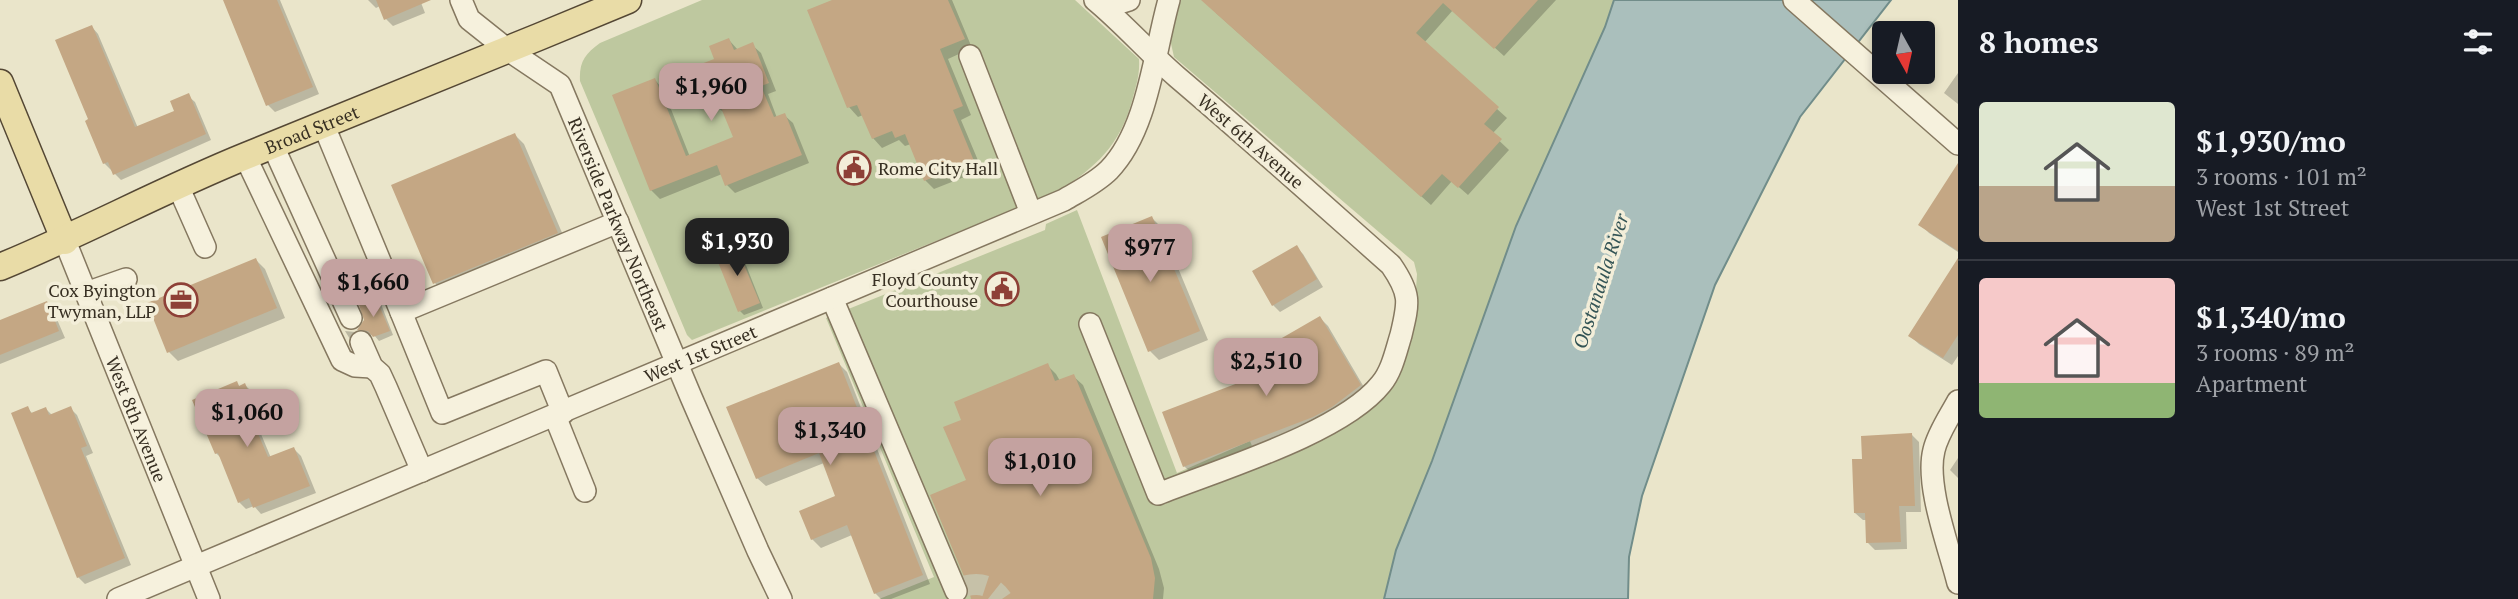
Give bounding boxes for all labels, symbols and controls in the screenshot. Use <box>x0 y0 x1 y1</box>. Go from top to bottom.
north arrow <box>1872 21 1936 84</box>
map controls <box>1872 21 1935 84</box>
text: 8 homes <box>1979 22 2098 62</box>
icon: filters <box>2459 23 2497 61</box>
pin: $1,960 <box>654 64 768 123</box>
text: $1,960 <box>675 70 747 101</box>
street label: West 6th Avenue <box>1193 88 1309 194</box>
street label: Broad Street <box>261 99 363 159</box>
street label: Riverside Parkway Northeast <box>563 113 674 335</box>
text: $1,930/mo <box>2196 121 2346 161</box>
icon: home <box>2035 130 2119 214</box>
public building icon: Rome City Hall <box>835 149 873 187</box>
place label: Rome City Hall <box>878 156 998 180</box>
text: 3 rooms · 101 m² <box>2196 161 2367 192</box>
text: West 1st Street <box>2196 192 2349 223</box>
water label: Oostanaula River <box>1566 210 1634 352</box>
pin: $1,930 <box>680 218 794 278</box>
pin: $977 <box>1109 224 1191 284</box>
text: $1,930 <box>701 225 773 256</box>
text: $977 <box>1124 231 1176 262</box>
pin: $1,660 <box>316 260 430 319</box>
text: $1,660 <box>337 266 409 297</box>
place label: Floyd County Courthouse <box>872 267 979 312</box>
public building icon: Floyd County Courthouse <box>983 270 1021 308</box>
place label: Cox Byington Twyman, LLP <box>48 278 156 323</box>
office icon: Cox Byington Twyman, LLP <box>162 281 200 319</box>
text: $1,340/mo <box>2196 297 2346 337</box>
icon: home <box>2035 306 2119 390</box>
street label: West 1st Street <box>640 319 761 388</box>
text: 3 rooms · 89 m² <box>2196 337 2355 368</box>
pin: $2,510 <box>1209 338 1323 398</box>
text: $2,510 <box>1230 345 1302 376</box>
street label: West 8th Avenue <box>101 353 173 486</box>
text: Apartment <box>2196 368 2307 399</box>
pin: $1,060 <box>190 390 304 449</box>
text: $1,060 <box>211 396 283 427</box>
pin: $1,340 <box>773 407 887 467</box>
text: $1,340 <box>794 414 866 445</box>
pin: $1,010 <box>983 438 1097 498</box>
text: $1,010 <box>1004 445 1076 476</box>

